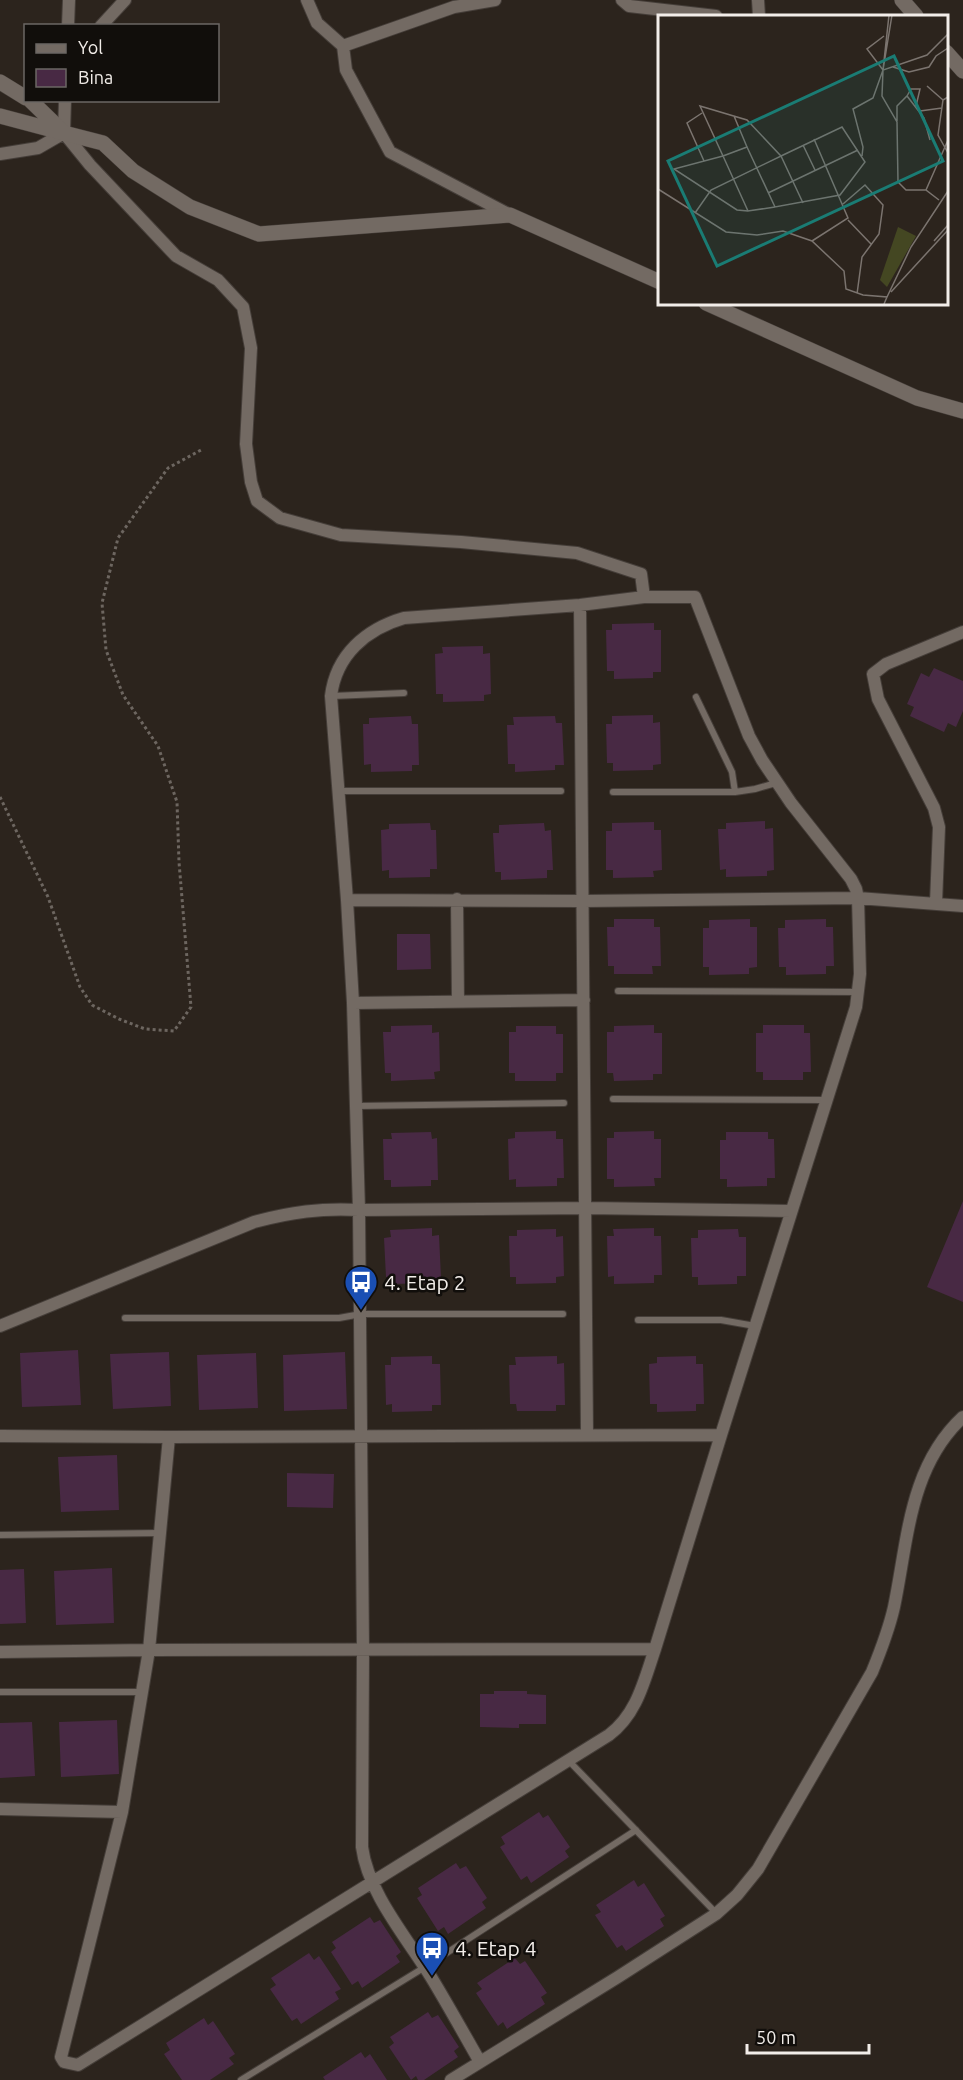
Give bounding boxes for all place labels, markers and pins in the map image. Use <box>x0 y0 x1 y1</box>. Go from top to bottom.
bus stop icon: 4. Etap 2 <box>343 1264 379 1311</box>
place label: 4. Etap 2 <box>384 1270 466 1294</box>
bus stop icon: 4. Etap 4 <box>414 1930 450 1977</box>
place label: 4. Etap 4 <box>455 1936 537 1960</box>

